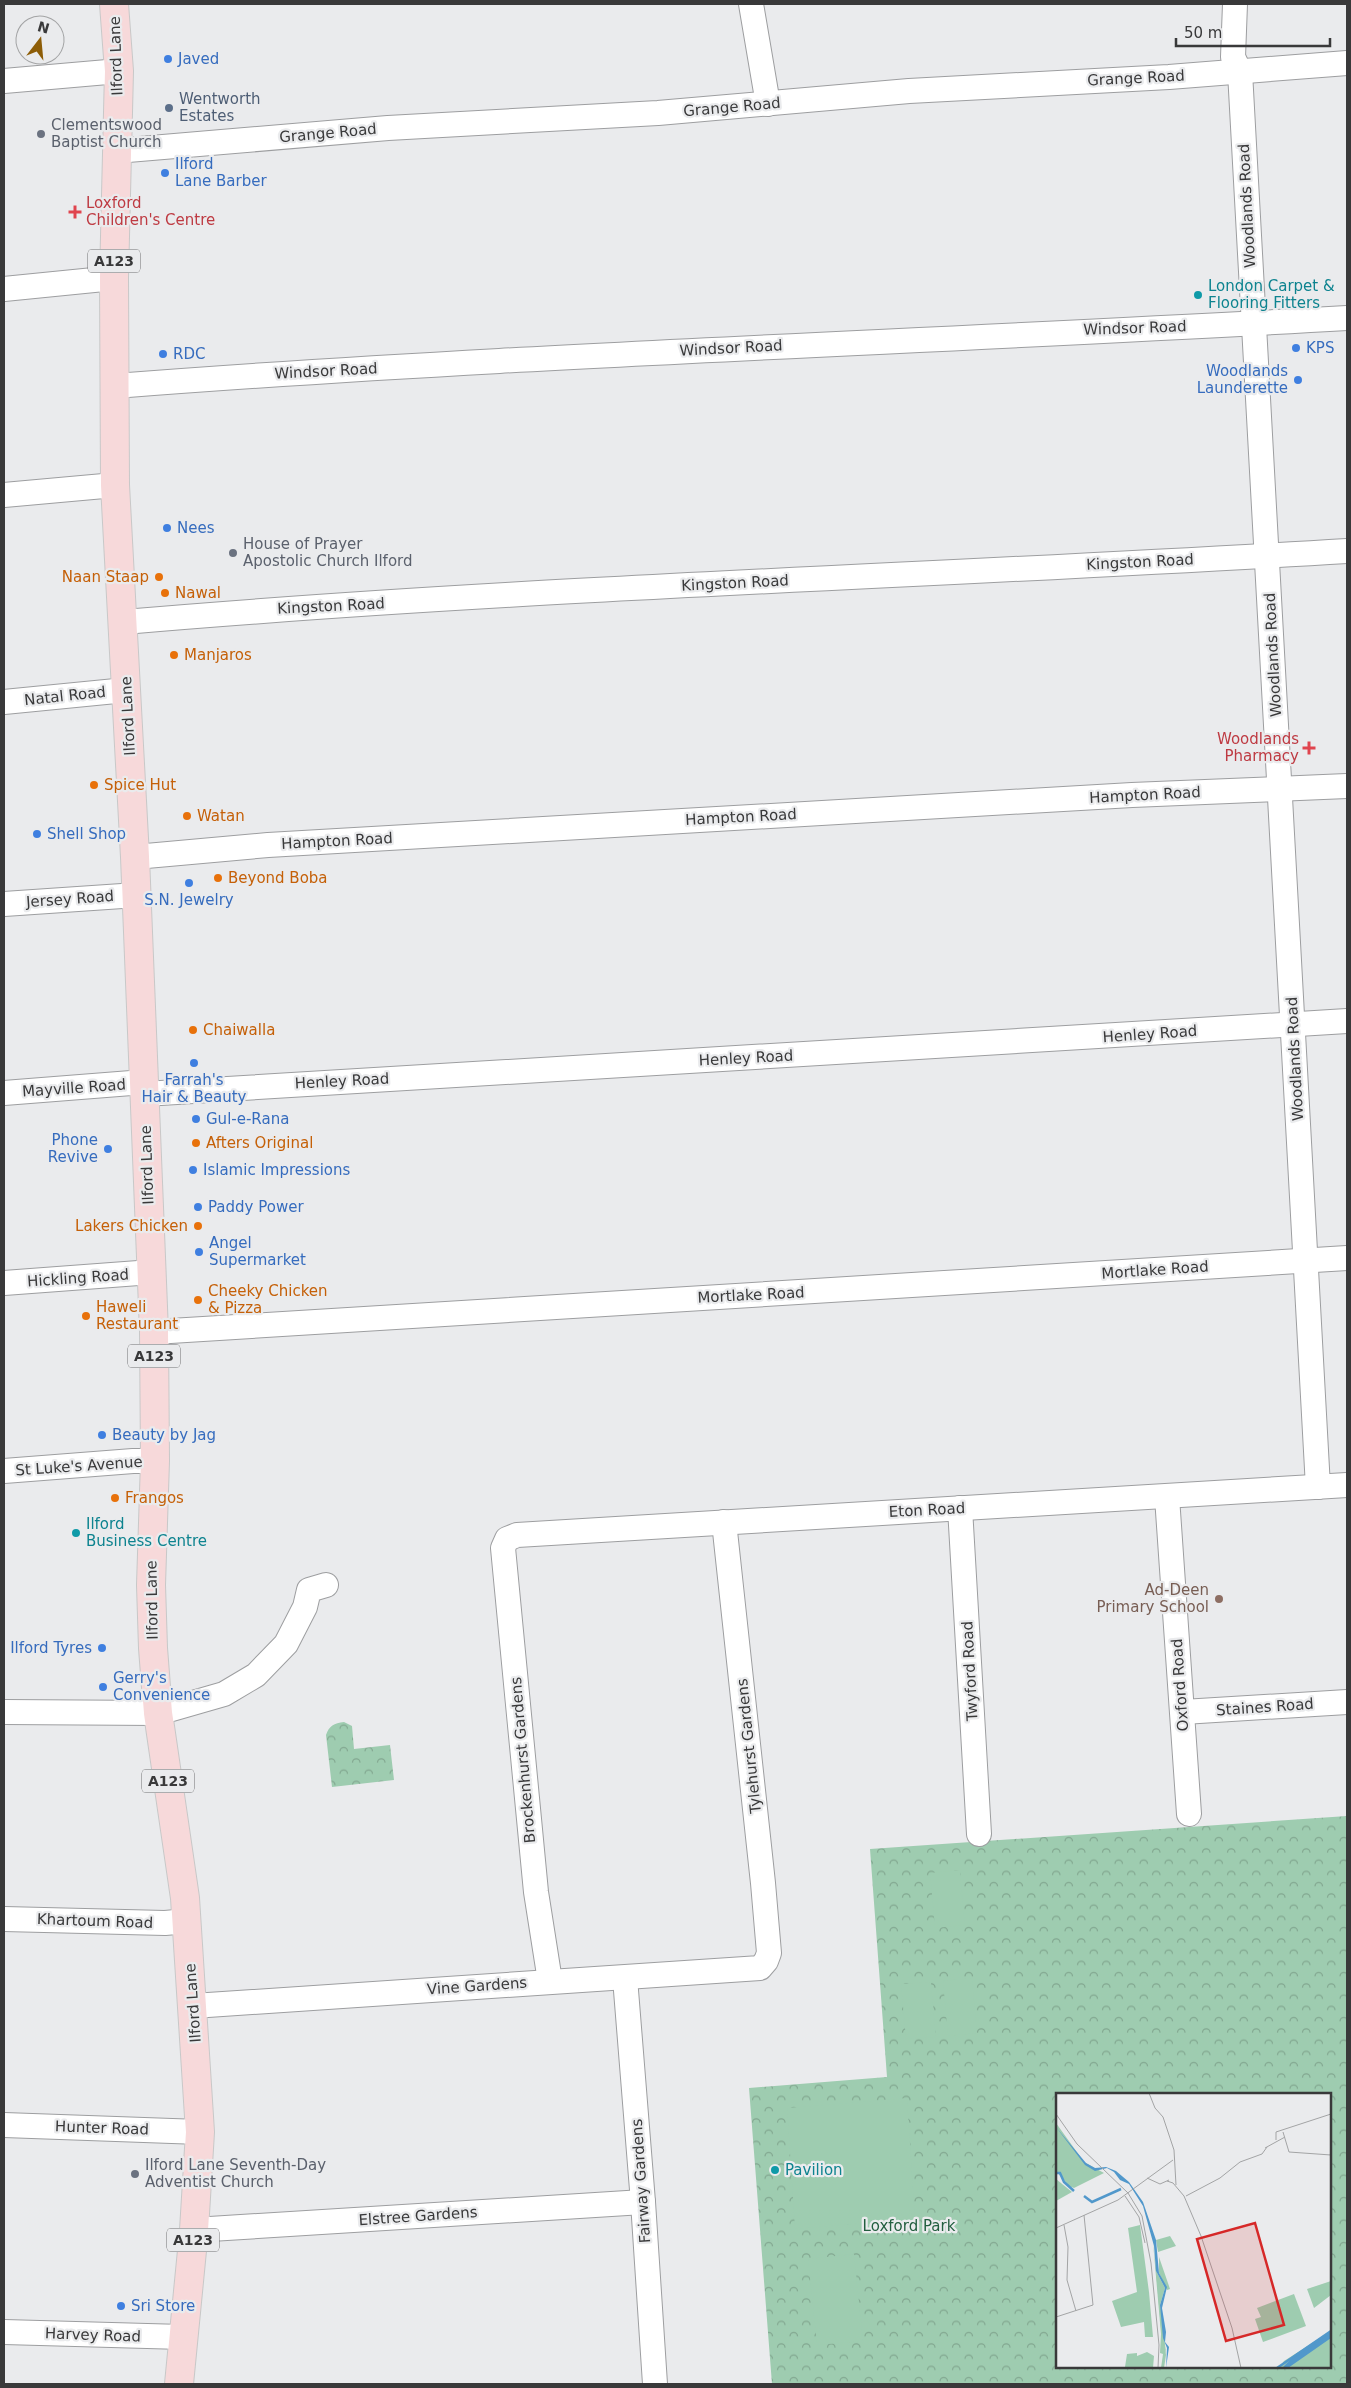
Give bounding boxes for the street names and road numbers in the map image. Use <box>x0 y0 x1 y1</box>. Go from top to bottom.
street label: Ilford Lane <box>106 16 126 96</box>
street label: Grange Road <box>1087 66 1185 90</box>
street label: Grange Road <box>683 94 781 120</box>
street label: Grange Road <box>279 120 377 146</box>
street label: Woodlands Road <box>1235 143 1259 269</box>
road number: A123 <box>88 250 140 272</box>
street label: Windsor Road <box>1083 317 1187 339</box>
street label: Windsor Road <box>679 336 783 360</box>
street label: Windsor Road <box>274 359 378 383</box>
street label: Kingston Road <box>1086 550 1194 574</box>
street label: Kingston Road <box>681 571 789 595</box>
street label: Woodlands Road <box>1261 592 1285 718</box>
street label: Kingston Road <box>277 594 385 618</box>
street label: Ilford Lane <box>117 676 139 756</box>
street label: Natal Road <box>23 683 107 709</box>
street label: Hampton Road <box>1089 783 1201 807</box>
street label: Hampton Road <box>685 805 797 829</box>
street label: Hampton Road <box>281 829 393 853</box>
street label: Jersey Road <box>24 887 115 911</box>
street label: Woodlands Road <box>1283 996 1307 1122</box>
street label: Henley Road <box>1102 1022 1198 1046</box>
street label: Henley Road <box>698 1047 794 1069</box>
street label: Henley Road <box>294 1070 390 1092</box>
street label: Mayville Road <box>21 1075 127 1101</box>
street label: Ilford Lane <box>137 1125 157 1205</box>
street label: Mortlake Road <box>1101 1257 1209 1283</box>
street label: Hickling Road <box>26 1265 130 1291</box>
street label: Mortlake Road <box>697 1283 805 1307</box>
road number: A123 <box>128 1344 180 1368</box>
street label: St Luke's Avenue <box>15 1453 143 1479</box>
street label: Eton Road <box>888 1499 966 1521</box>
street label: Ilford Lane <box>142 1560 162 1640</box>
street label: Twyford Road <box>958 1621 982 1722</box>
street label: Oxford Road <box>1168 1638 1192 1732</box>
street label: Brockenhurst Gardens <box>507 1676 539 1844</box>
street label: Tylehurst Gardens <box>733 1677 765 1815</box>
street label: Staines Road <box>1216 1695 1314 1719</box>
road number: A123 <box>142 1770 194 1792</box>
street label: Khartoum Road <box>37 1910 153 1932</box>
street label: Ilford Lane <box>181 1963 205 2043</box>
street label: Vine Gardens <box>426 1974 528 1998</box>
street label: Hunter Road <box>55 2117 149 2139</box>
street label: Fairway Gardens <box>628 2118 654 2244</box>
street label: Elstree Gardens <box>358 2203 478 2229</box>
road number: A123 <box>167 2228 219 2252</box>
street label: Harvey Road <box>45 2324 141 2346</box>

